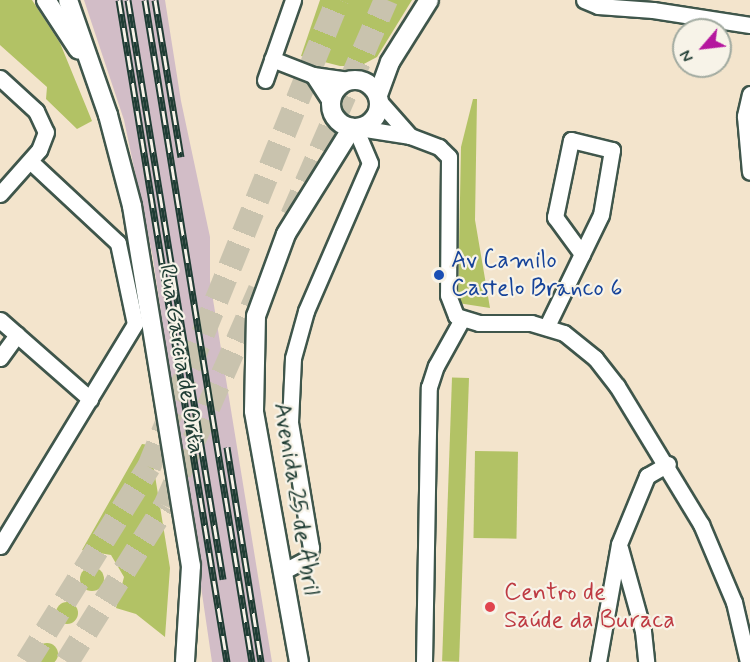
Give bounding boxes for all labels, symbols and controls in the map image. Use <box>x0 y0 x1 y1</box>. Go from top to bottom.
north arrow <box>672 18 732 78</box>
text: N <box>676 46 699 65</box>
place label: Av Camilo Castelo Branco 6 <box>451 247 624 303</box>
street label: Rua Garcia de Orta <box>152 262 210 456</box>
marker: Av Camilo Castelo Branco 6 <box>432 268 446 282</box>
street label: Avenida 25 de Abril <box>267 400 325 598</box>
place label: Centro de Saúde da Buraca <box>504 579 670 635</box>
marker: Centro de Saúde da Buraca <box>481 598 499 616</box>

